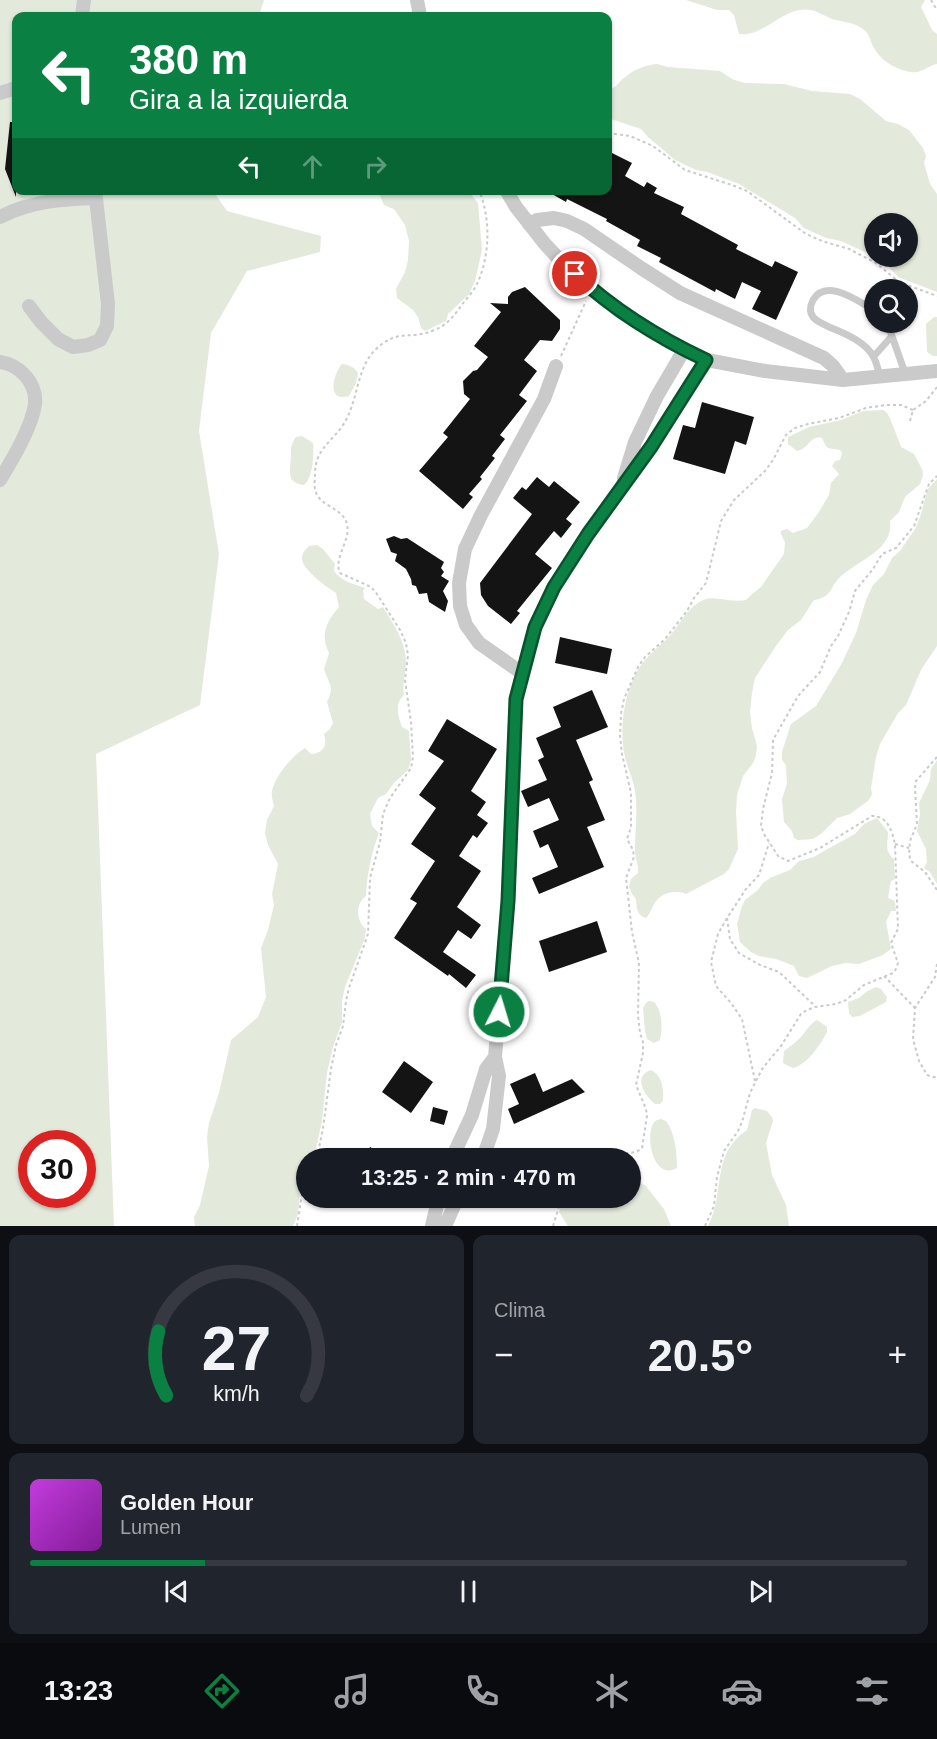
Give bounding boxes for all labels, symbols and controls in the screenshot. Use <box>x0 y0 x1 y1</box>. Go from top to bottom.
icon: left <box>30 36 108 114</box>
text: 380 m <box>129 36 248 83</box>
text: Gira a la izquierda <box>129 85 348 115</box>
icon: left <box>233 150 266 183</box>
icon: ahead <box>296 150 329 183</box>
icon: right <box>359 150 392 183</box>
map controls <box>864 213 918 333</box>
button: sound <box>864 213 918 267</box>
pin <box>549 248 600 299</box>
icon: arrive <box>558 257 591 290</box>
button: search <box>864 279 918 333</box>
position arrow <box>467 980 531 1044</box>
speed limit sign: 30 <box>18 1130 96 1208</box>
text: 13:25 · 2 min · 470 m <box>361 1165 576 1190</box>
text: Clima <box>494 1299 545 1321</box>
text: 27 <box>202 1314 271 1383</box>
text: 20.5° <box>648 1330 753 1381</box>
text: − <box>494 1336 513 1373</box>
text: + <box>888 1336 907 1373</box>
text: km/h <box>213 1383 260 1407</box>
text: Golden Hour <box>120 1490 253 1515</box>
text: Lumen <box>120 1516 181 1538</box>
icon: previous <box>160 1575 193 1608</box>
icon: pause <box>452 1575 485 1608</box>
icon: next <box>744 1575 777 1608</box>
icon: directions <box>201 1670 243 1712</box>
icon: music <box>331 1670 373 1712</box>
icon: phone <box>461 1670 503 1712</box>
icon: climate <box>591 1670 633 1712</box>
icon: car <box>721 1670 763 1712</box>
icon: filters <box>851 1670 893 1712</box>
text: 13:23 <box>44 1676 113 1706</box>

